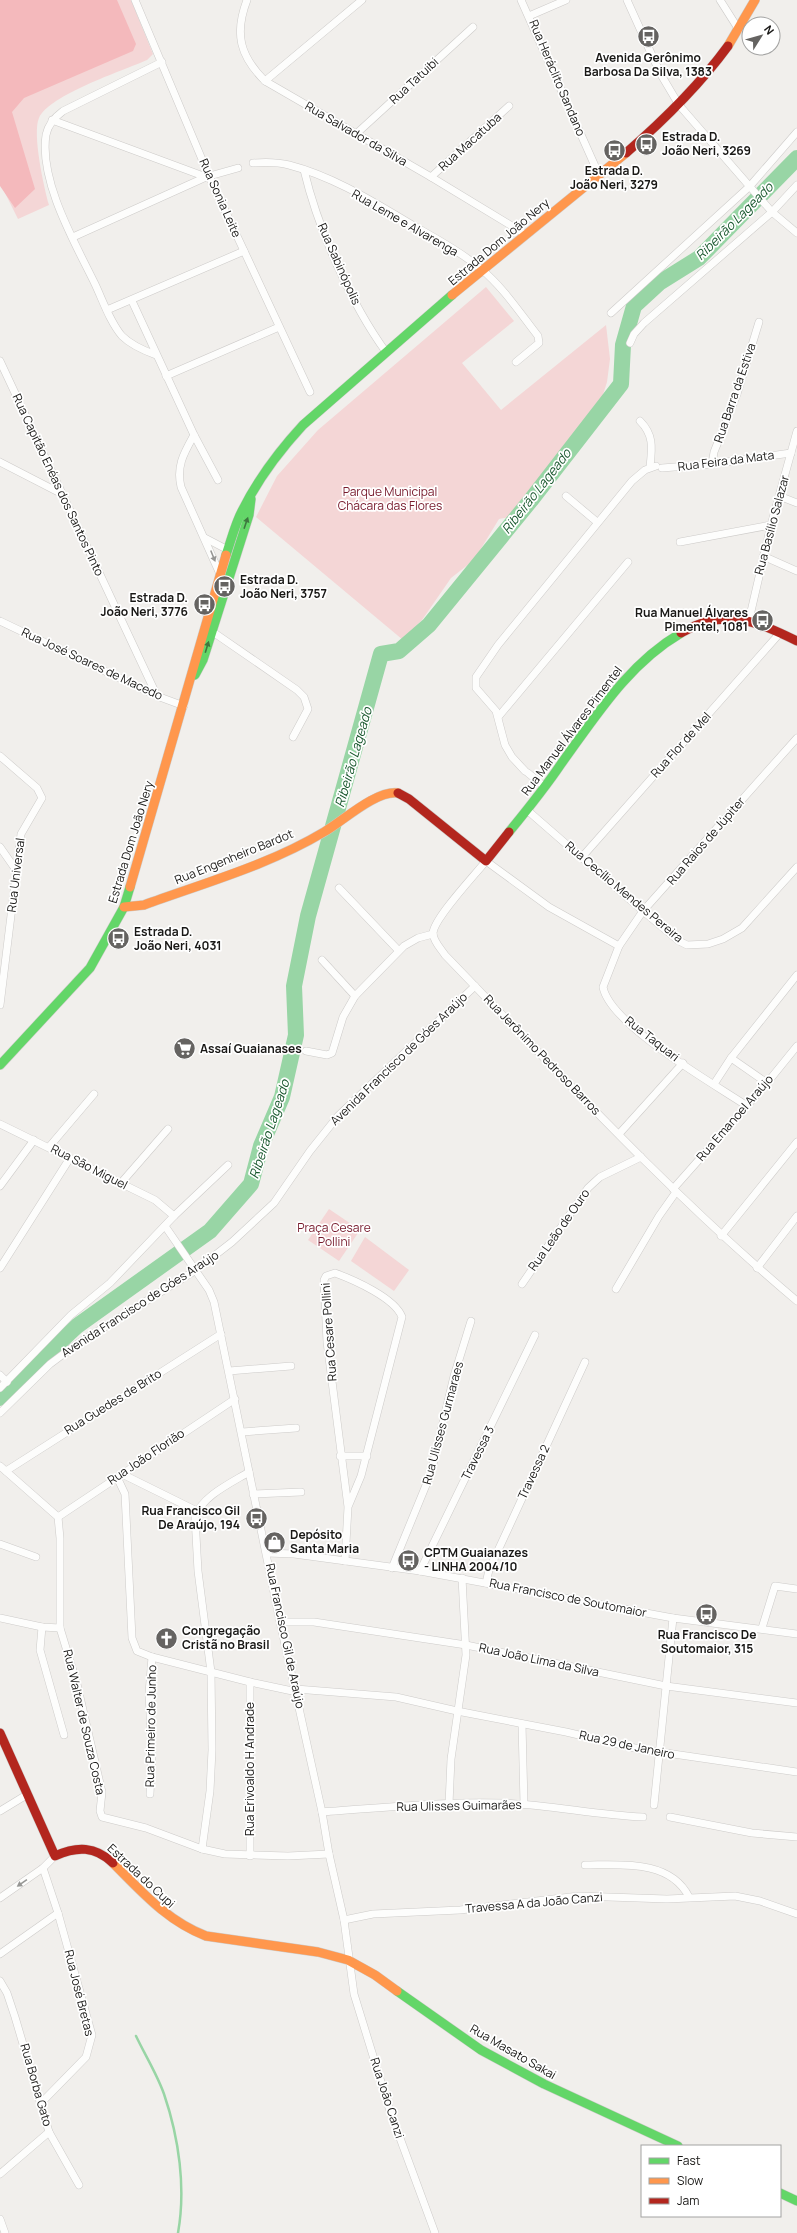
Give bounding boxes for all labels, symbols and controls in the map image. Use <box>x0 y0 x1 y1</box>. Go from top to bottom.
north arrow <box>741 16 781 56</box>
street label: Rua Heráclito Sandano <box>525 17 590 139</box>
text: N <box>761 22 778 37</box>
bus stop icon: Avenida Gerônimo Barbosa Da Silva, 1383 <box>635 24 661 50</box>
place label: Avenida Gerônimo Barbosa Da Silva, 1383 <box>584 49 712 80</box>
street label: Rua Tatuibi <box>385 53 442 108</box>
street label: Rua Salvador da Silva <box>302 97 411 170</box>
street label: Rua Macatuba <box>434 109 505 175</box>
place label: Estrada D. João Neri, 3269 <box>662 128 751 159</box>
bus stop icon: Estrada D. João Neri, 3269 <box>633 131 659 157</box>
bus stop icon: Estrada D. João Neri, 3279 <box>601 137 627 163</box>
street label: Rua Sonia Leite <box>195 156 245 240</box>
place label: Estrada D. João Neri, 3279 <box>570 162 658 193</box>
water label: Ribeirão Lageado <box>691 177 778 264</box>
street label: Rua Leme e Alvarenga <box>349 185 462 260</box>
street label: Estrada Dom João Nery <box>444 194 553 289</box>
street label: Rua Sabinópolis <box>314 220 365 307</box>
street label: Rua Barra da Estiva <box>709 341 760 445</box>
street label: Rua Capitão Enéas dos Santos Pinto <box>9 391 108 579</box>
water label: Ribeirão Lageado <box>497 444 576 537</box>
street label: Rua Feira da Mata <box>677 446 775 475</box>
street label: Rua Basílio Salazar <box>750 473 793 577</box>
park label: Parque Municipal Chácara das Flores <box>338 483 442 514</box>
one-way arrow <box>243 517 249 529</box>
one-way arrow <box>210 550 216 562</box>
place label: Estrada D. João Neri, 3757 <box>240 571 327 602</box>
bus stop icon: Estrada D. João Neri, 3757 <box>212 574 238 600</box>
place label: Estrada D. João Neri, 3776 <box>100 589 188 620</box>
bus stop icon: Estrada D. João Neri, 3776 <box>191 592 217 618</box>
place label: Rua Manuel Álvares Pimentel, 1081 <box>635 604 748 635</box>
bus stop icon: Rua Manuel Álvares Pimentel, 1081 <box>750 607 776 633</box>
street label: Rua José Soares de Macedo <box>19 623 166 704</box>
one-way arrow <box>204 641 210 653</box>
street label: Rua Manuel Álvares Pimentel <box>517 662 626 799</box>
water label: Ribeirão Lageado <box>330 704 376 809</box>
street label: Rua Flor de Mel <box>647 708 715 781</box>
street label: Estrada Dom João Nery <box>104 778 157 905</box>
street label: Rua Raios de Júpiter <box>663 792 749 888</box>
street label: Rua Engenheiro Bardot <box>172 825 296 888</box>
street label: Rua Universal <box>3 837 29 913</box>
street label: Rua Cecílio Mendes Pereira <box>562 837 687 946</box>
place label: Estrada D. João Neri, 4031 <box>134 923 222 954</box>
bus stop icon: Estrada D. João Neri, 4031 <box>105 926 131 952</box>
street label: Avenida Francisco de Góes Araújo <box>326 988 471 1129</box>
street label: Rua Jerônimo Pedroso Barros <box>480 991 605 1119</box>
street label: Rua Taquari <box>622 1012 683 1065</box>
supermarket icon: Assaí Guaianases <box>171 1036 197 1062</box>
place label: Assaí Guaianases <box>200 1040 302 1057</box>
street label: Rua Emanoel Araújo <box>692 1071 777 1165</box>
water label: Ribeirão Lageado <box>245 1076 294 1181</box>
street label: Rua São Miguel <box>48 1140 131 1193</box>
street label: Rua Leão de Ouro <box>524 1185 593 1274</box>
park label: Praça Cesare Pollini <box>297 1219 371 1250</box>
street label: Avenida Francisco de Góes Araújo <box>58 1246 222 1361</box>
street label: Rua Cesare Pollini <box>317 1282 340 1382</box>
street label: Rua Ulisses Gurmaraes <box>418 1359 467 1486</box>
street label: Rua Guedes de Brito <box>61 1365 165 1438</box>
street label: Travessa 3 <box>457 1423 498 1483</box>
street label: Rua João Florião <box>104 1425 188 1489</box>
street label: Travessa 2 <box>513 1442 554 1502</box>
place label: Rua Francisco Gil De Araújo, 194 <box>141 1502 240 1533</box>
bus stop icon: Rua Francisco Gil De Araújo, 194 <box>243 1505 269 1531</box>
place label: Depósito Santa Maria <box>290 1526 359 1557</box>
shop icon: Depósito Santa Maria <box>262 1529 288 1555</box>
place label: CPTM Guaianazes - LINHA 2004/10 <box>424 1544 529 1575</box>
bus stop icon: CPTM Guaianazes - LINHA 2004/10 <box>396 1547 422 1573</box>
street label: Rua Francisco Gil de Araújo <box>262 1562 309 1710</box>
street label: Rua Francisco de Soutomaior <box>488 1574 649 1621</box>
bus stop icon: Rua Francisco De Soutomaior, 315 <box>694 1601 720 1627</box>
place label: Congregação Cristã no Brasil <box>182 1622 270 1653</box>
church icon: Congregação Cristã no Brasil <box>153 1625 179 1651</box>
place label: Rua Francisco De Soutomaior, 315 <box>658 1626 756 1657</box>
street label: Rua João Lima da Silva <box>478 1638 601 1681</box>
street label: Rua Walter de Souza Costa <box>59 1647 110 1796</box>
street label: Rua Primeiro de Junho <box>141 1665 160 1787</box>
street label: Rua Erivoaldo H Andrade <box>241 1702 258 1836</box>
street label: Rua 29 de Janeiro <box>578 1726 677 1763</box>
street label: Rua Ulisses Guimarães <box>396 1796 522 1815</box>
street label: Estrada do Cupi <box>104 1840 179 1912</box>
one-way arrow <box>16 1879 27 1887</box>
street label: Travessa A da João Canzi <box>464 1888 604 1917</box>
street label: Rua José Bretas <box>61 1948 98 2038</box>
street label: Rua Masato Sakai <box>467 2020 560 2083</box>
street label: Rua Borba Gato <box>17 2041 56 2128</box>
street label: Rua João Canzi <box>366 2055 409 2140</box>
legend <box>641 2145 781 2217</box>
text: Fast <box>677 2152 701 2169</box>
text: Slow <box>677 2172 703 2189</box>
text: Jam <box>677 2192 699 2209</box>

